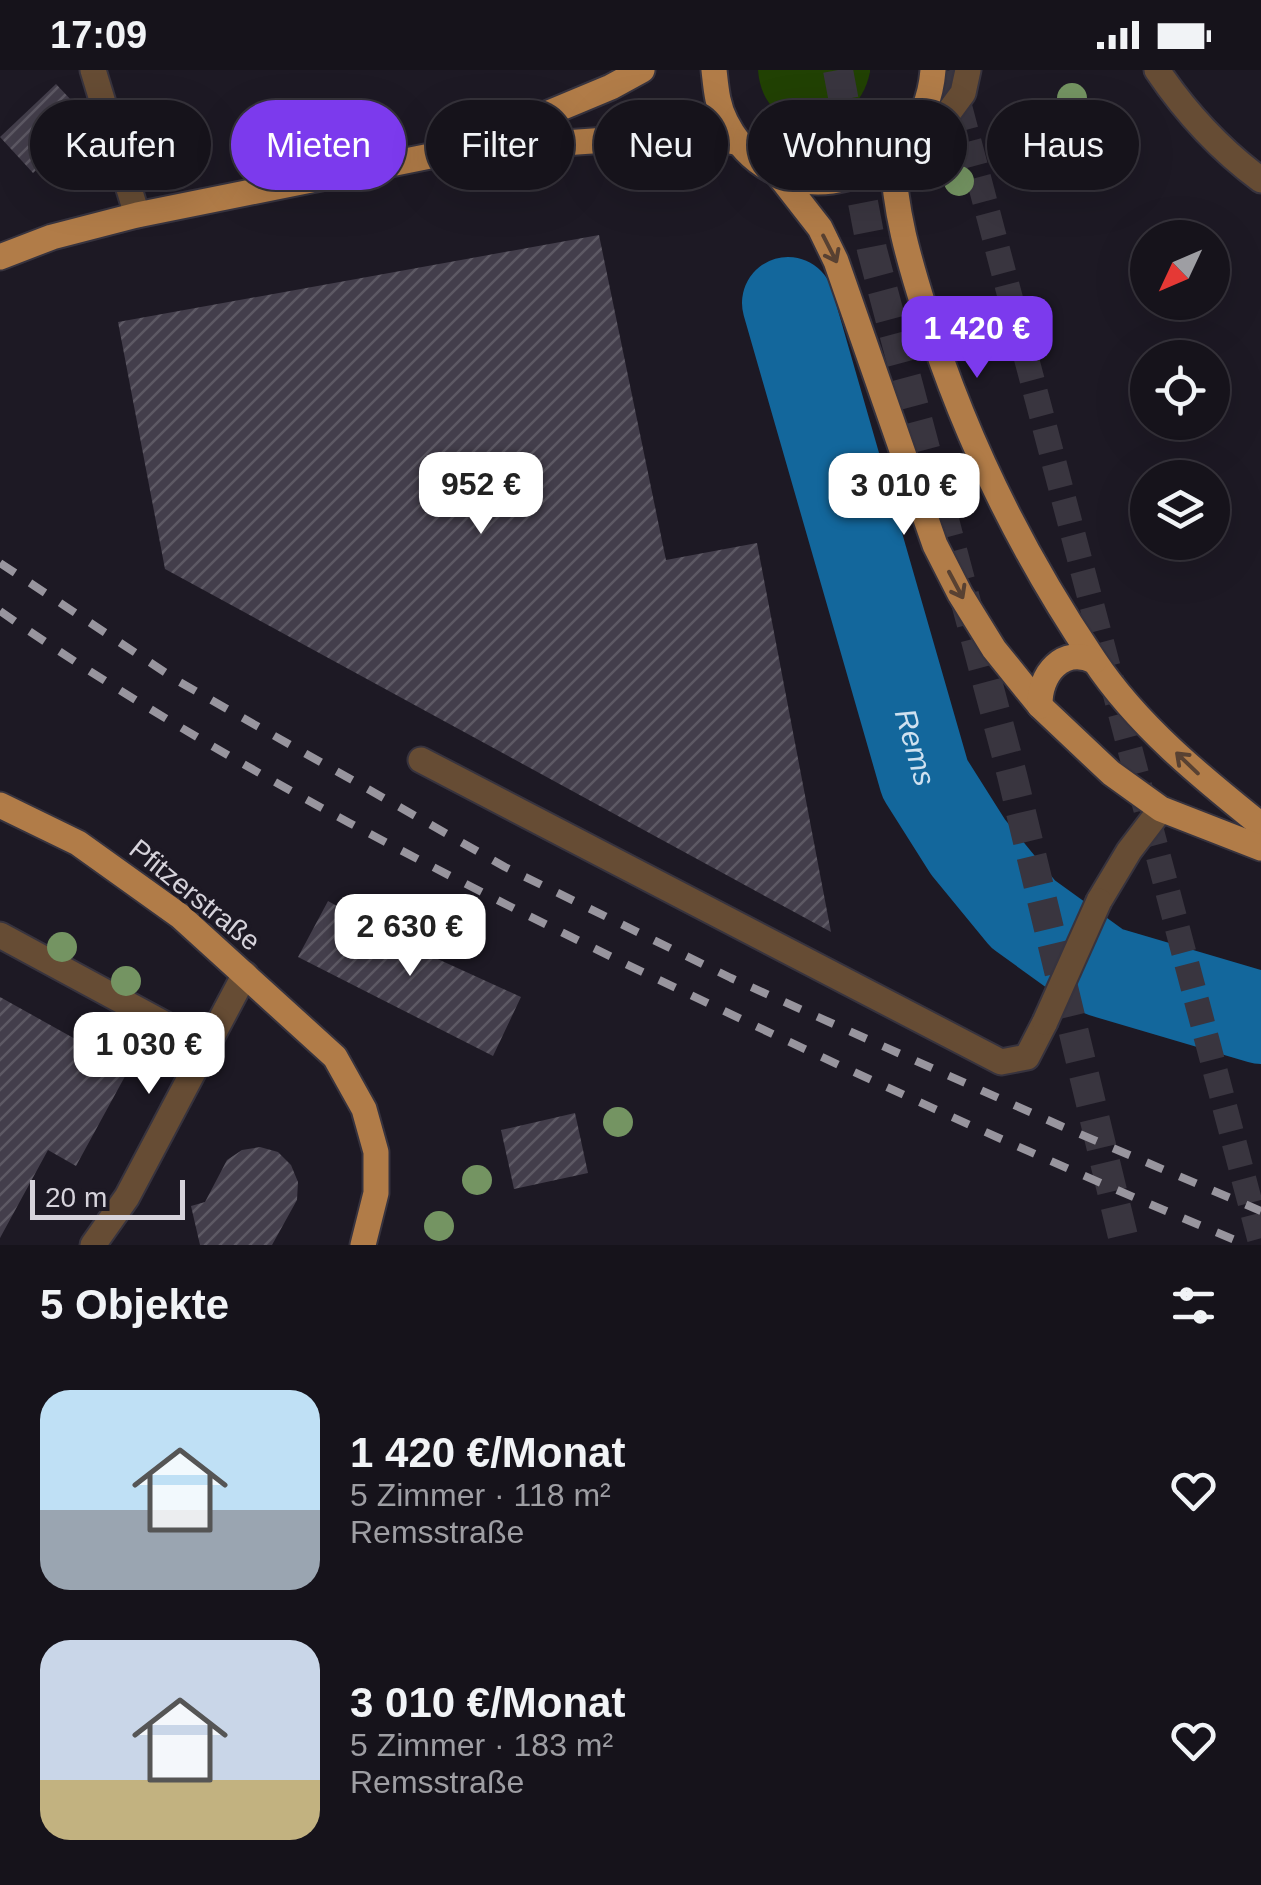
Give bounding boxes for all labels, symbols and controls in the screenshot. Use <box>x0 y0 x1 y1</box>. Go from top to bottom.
text: 17:09 <box>50 14 147 56</box>
chip: Kaufen <box>30 100 211 190</box>
chip: Mieten <box>231 100 406 190</box>
chip: Filter <box>426 100 574 190</box>
chip: Neu <box>594 100 728 190</box>
chip: Wohnung <box>748 100 967 190</box>
chip: Haus <box>987 100 1139 190</box>
north arrow <box>1130 220 1230 320</box>
map controls <box>1130 220 1230 560</box>
one-way arrow <box>821 233 840 263</box>
pin: 1 420 € <box>885 296 1069 381</box>
text: 1 420 € <box>924 310 1030 346</box>
button: locate <box>1130 340 1230 440</box>
pin: 952 € <box>411 452 551 537</box>
pin: 3 010 € <box>812 453 996 538</box>
button: layers <box>1130 460 1230 560</box>
text: 952 € <box>441 466 521 502</box>
text: 3 010 € <box>851 467 957 503</box>
one-way arrow <box>947 570 966 600</box>
water label: Rems <box>889 705 942 789</box>
one-way arrow <box>1175 751 1199 775</box>
street label: Pfitzerstraße <box>124 833 266 957</box>
pin: 2 630 € <box>318 894 502 979</box>
text: 2 630 € <box>357 908 463 944</box>
pin: 1 030 € <box>57 1012 241 1097</box>
text: 1 030 € <box>96 1026 202 1062</box>
scale bar <box>30 1175 185 1220</box>
text: 20 m <box>45 1182 107 1213</box>
icon: filters <box>1166 1278 1221 1333</box>
text: 5 Objekte <box>40 1281 229 1328</box>
text: 1 420 €/Monat <box>350 1429 625 1476</box>
icon: home <box>120 1430 240 1550</box>
icon: heart <box>1166 1463 1221 1518</box>
text: 5 Zimmer · 118 m² <box>350 1477 611 1513</box>
text: Remsstraße <box>350 1514 524 1550</box>
text: 3 010 €/Monat <box>350 1679 625 1726</box>
icon: home <box>120 1680 240 1800</box>
icon: heart <box>1166 1713 1221 1768</box>
text: 5 Zimmer · 183 m² <box>350 1727 613 1763</box>
text: Remsstraße <box>350 1764 524 1800</box>

